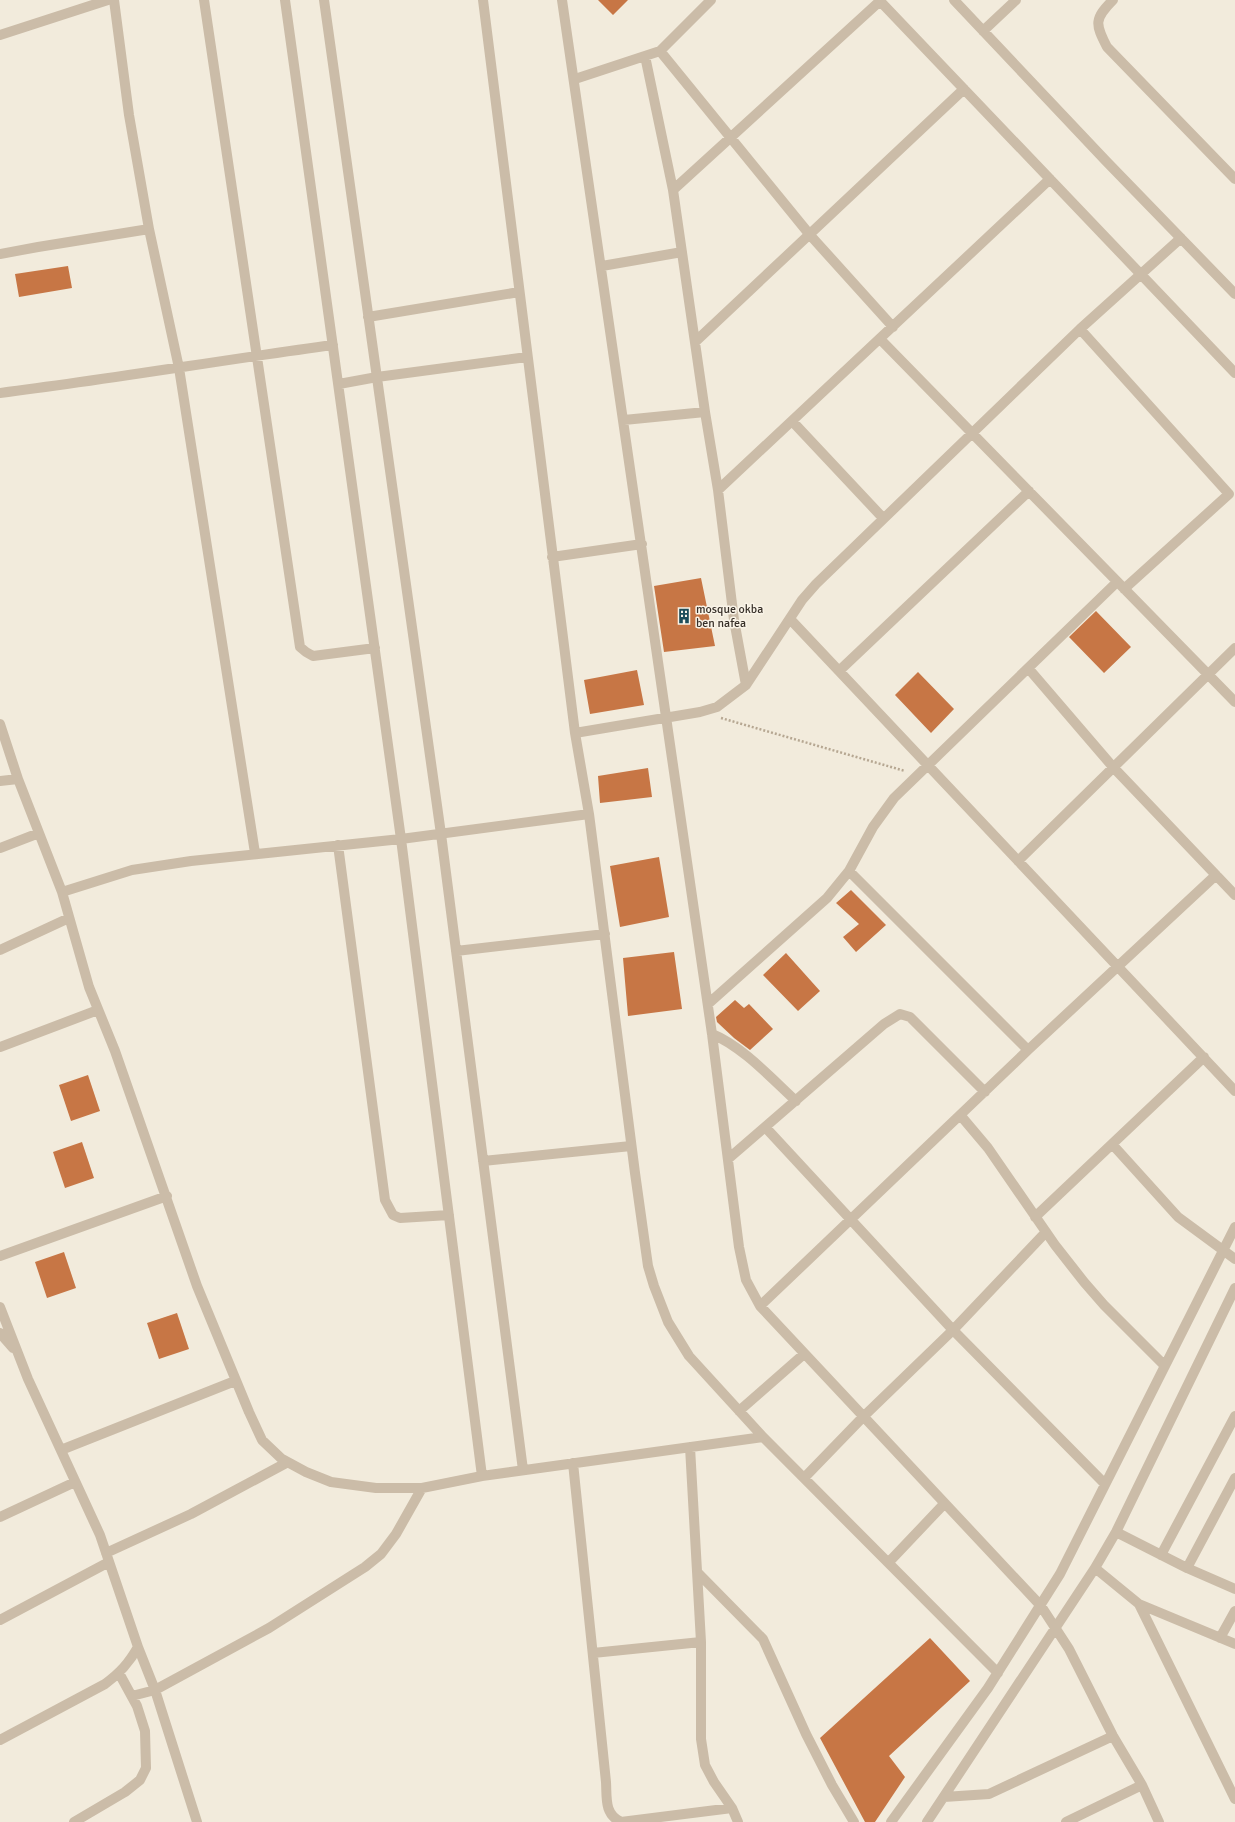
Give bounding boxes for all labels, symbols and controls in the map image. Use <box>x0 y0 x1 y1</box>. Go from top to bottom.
place label: mosque okba ben nafea <box>696 602 763 631</box>
building icon: mosque okba ben nafea <box>675 607 693 625</box>

